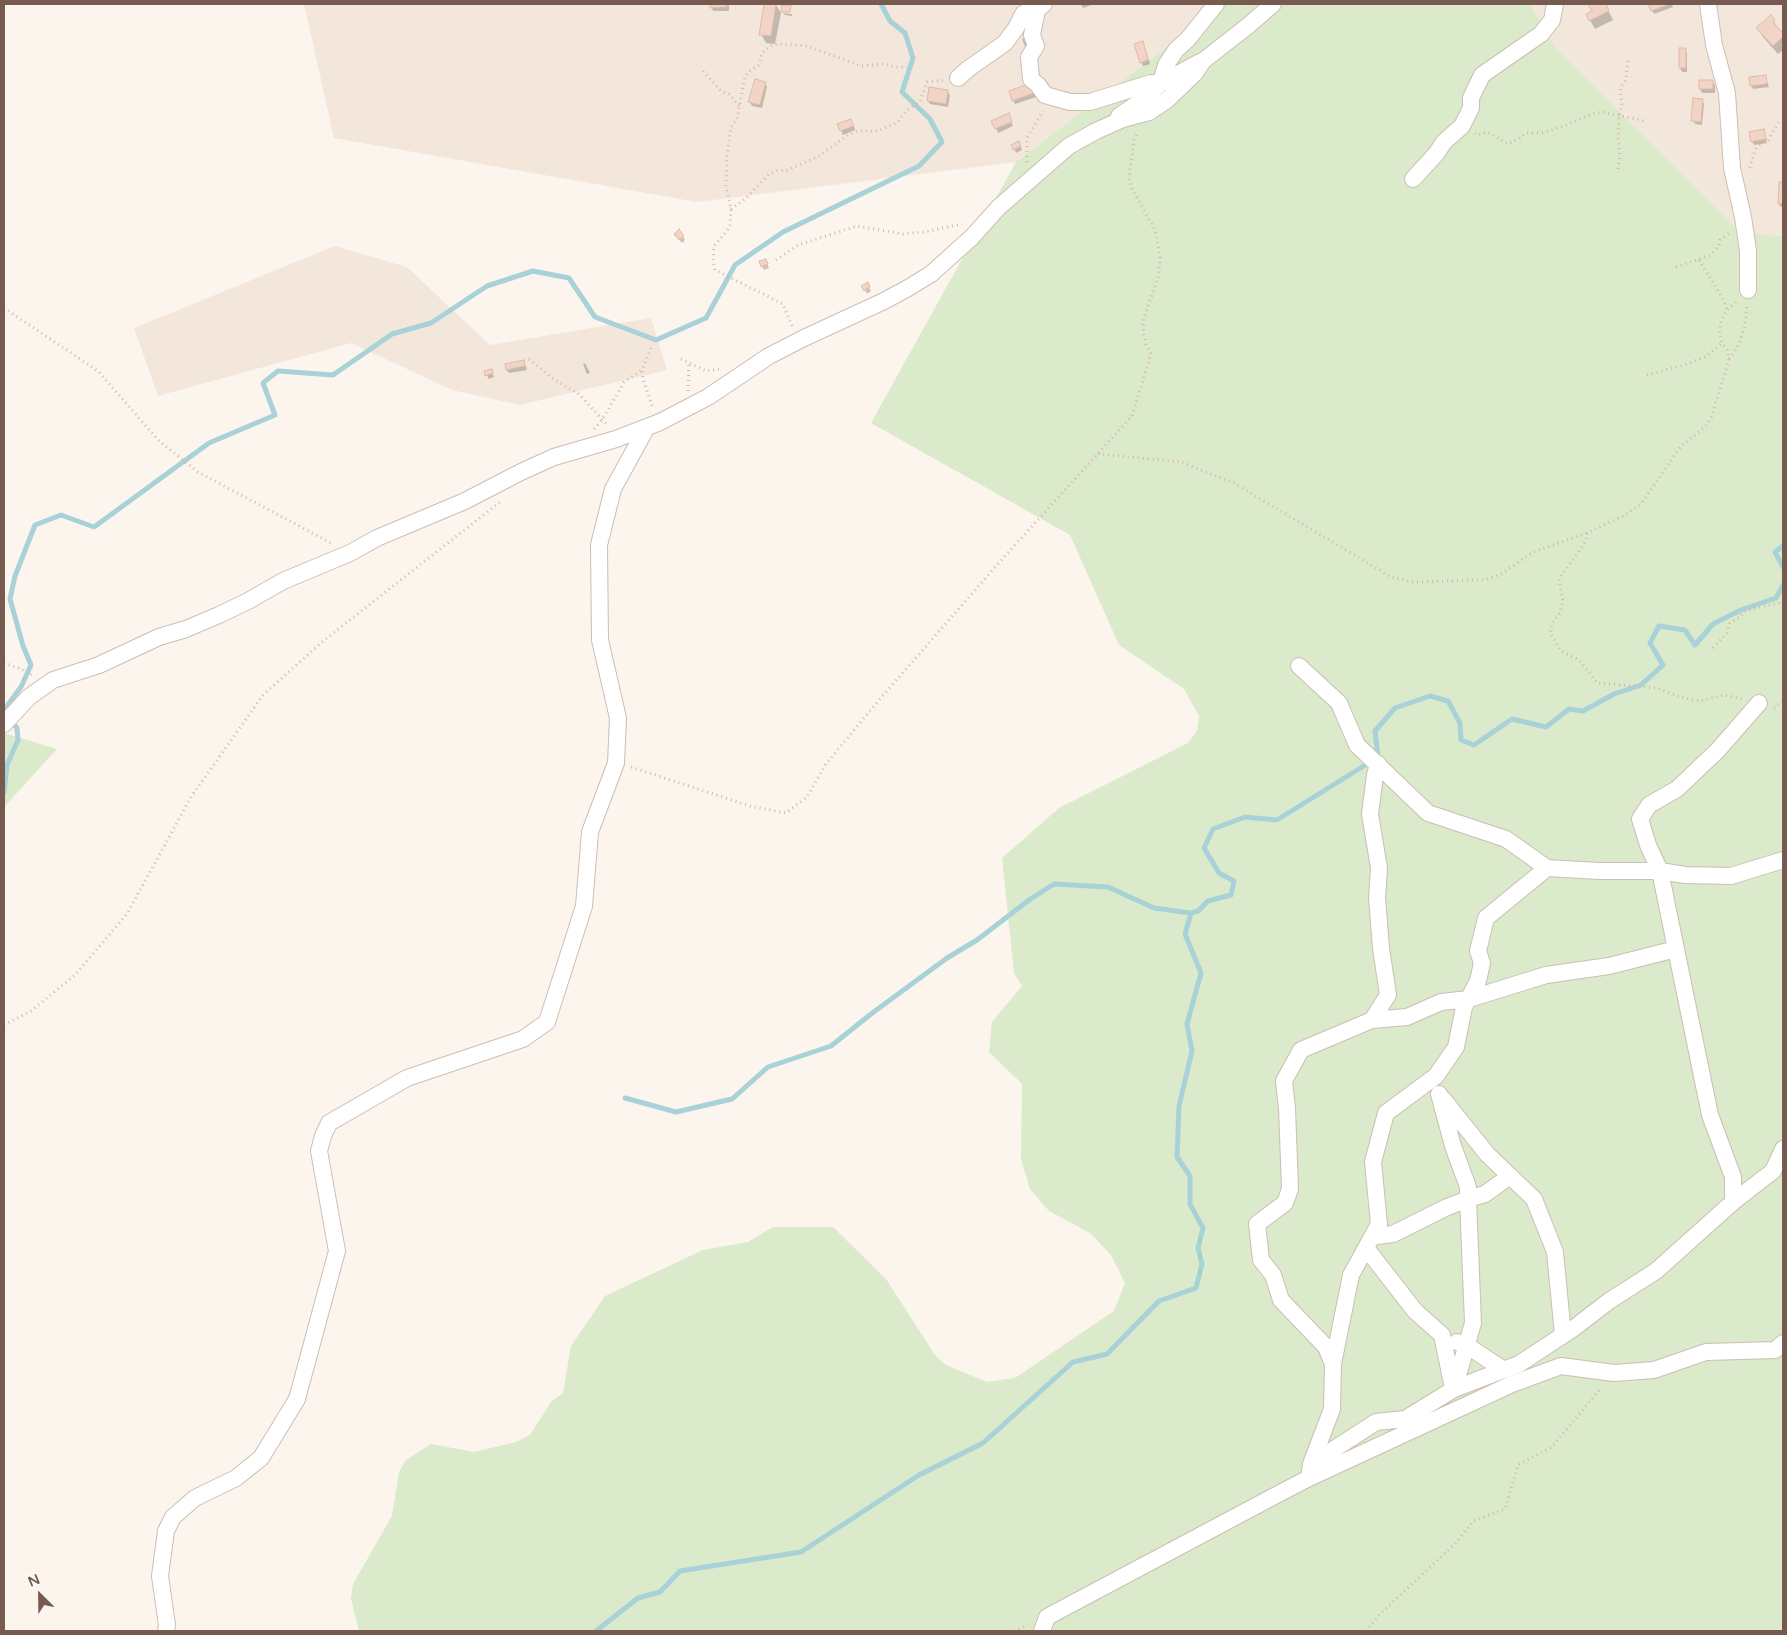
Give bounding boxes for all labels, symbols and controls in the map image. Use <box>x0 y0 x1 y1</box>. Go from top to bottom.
north arrow <box>15 1570 65 1620</box>
text: N <box>25 1571 42 1591</box>

